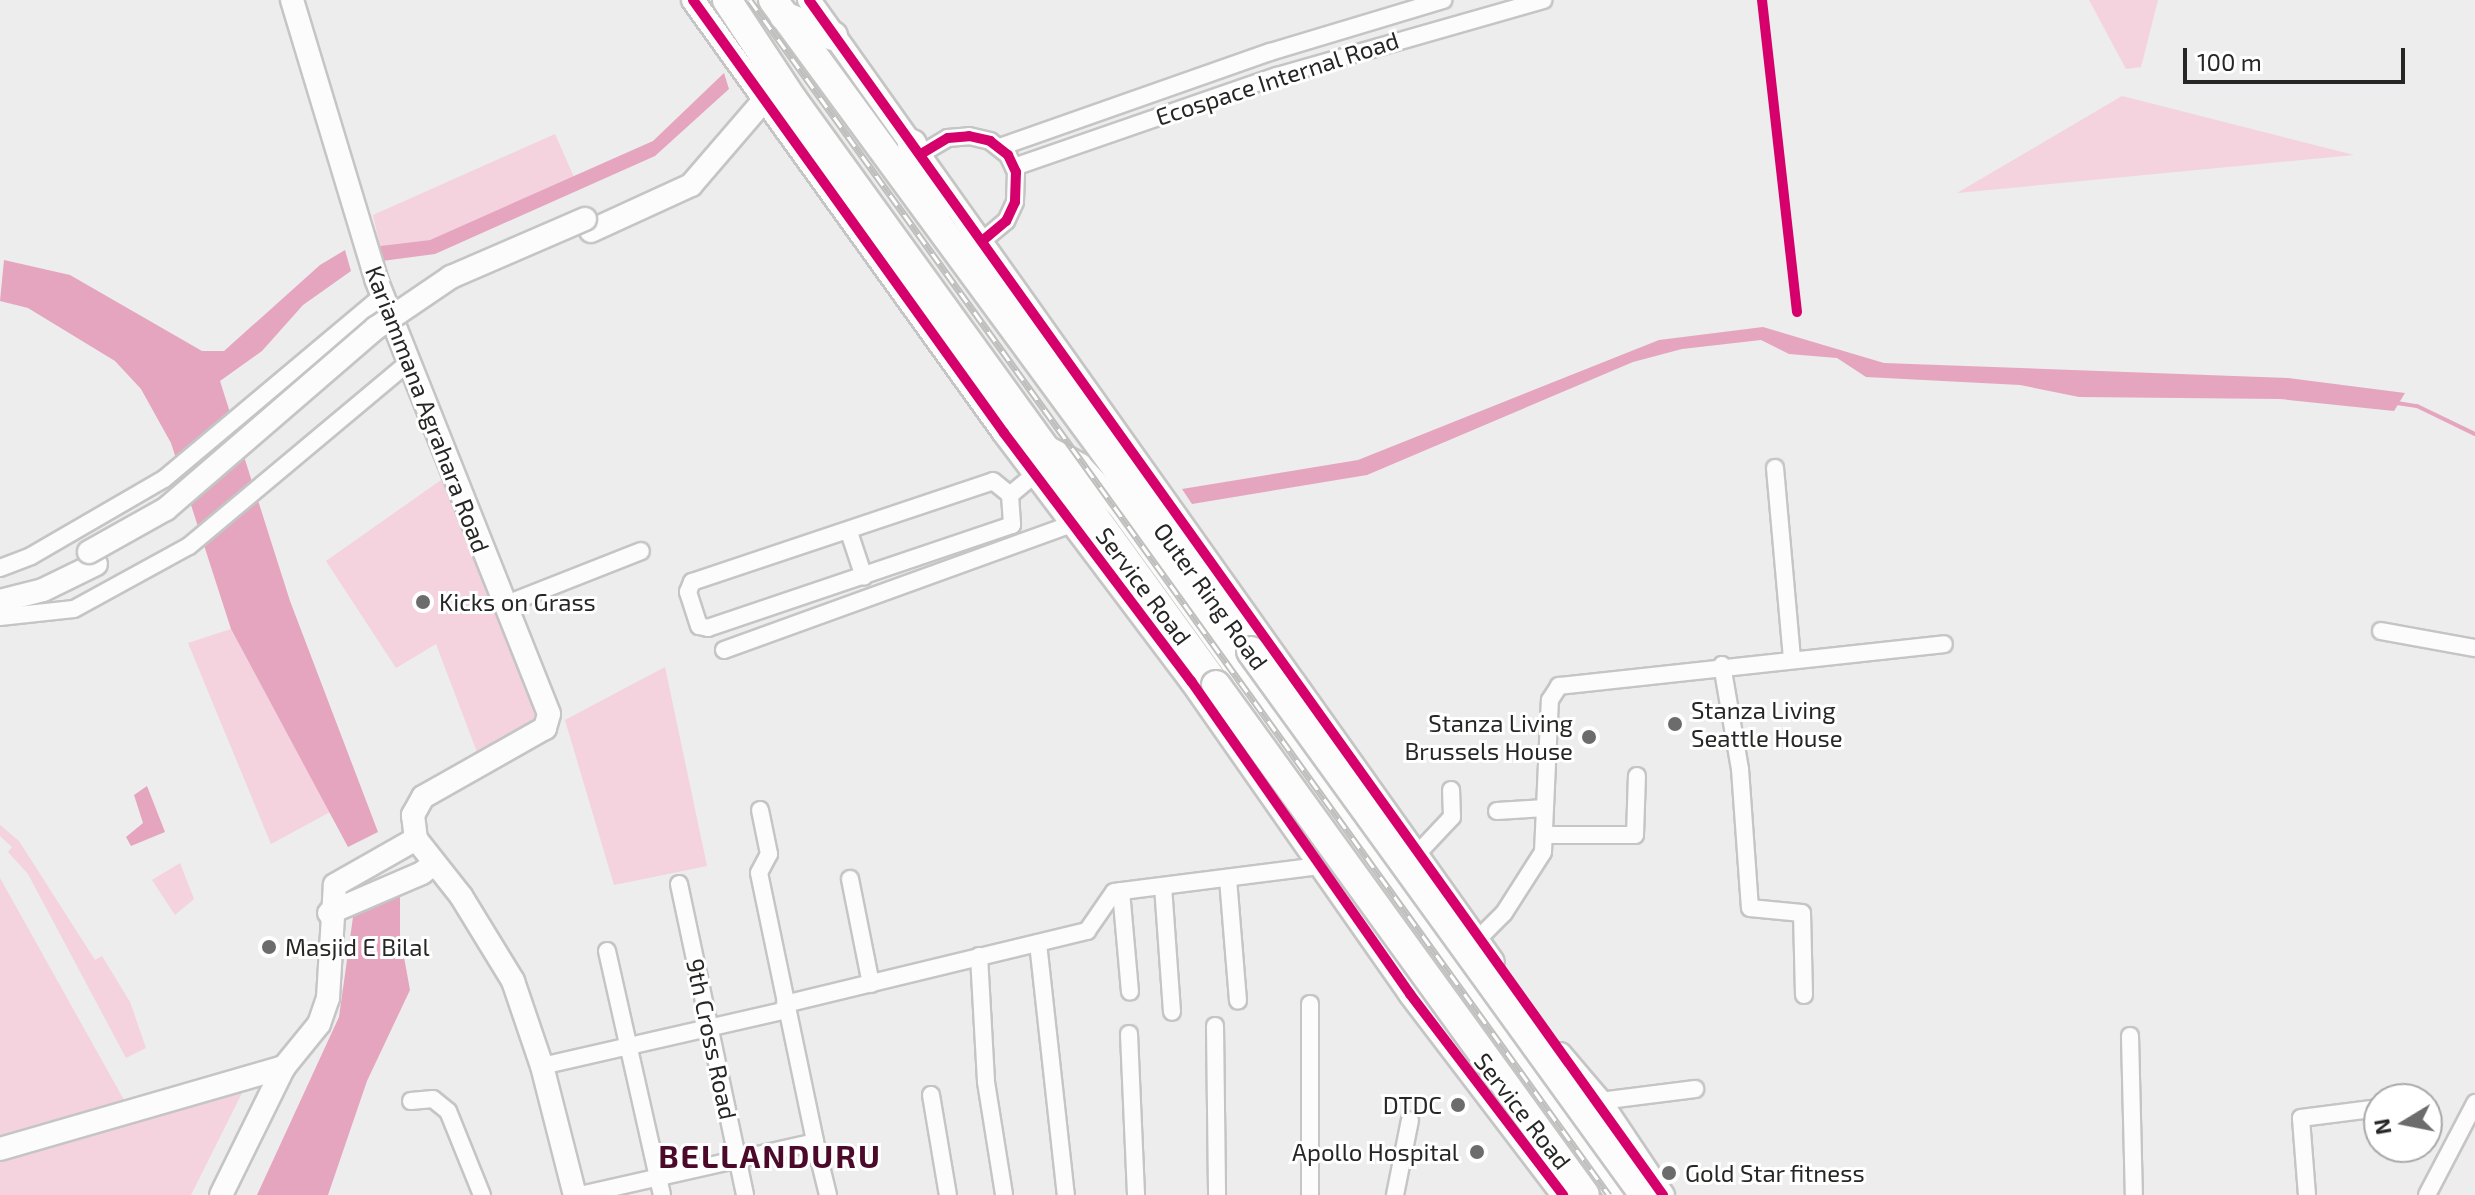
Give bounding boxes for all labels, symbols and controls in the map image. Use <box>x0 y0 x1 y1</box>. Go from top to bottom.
street label: Ecospace Internal Road <box>1152 25 1402 131</box>
scale bar <box>2187 32 2409 82</box>
text: 100 m <box>2197 47 2262 76</box>
street label: Kariammana Agrahara Road <box>360 261 496 557</box>
street label: Outer Ring Road <box>1148 517 1274 675</box>
street label: Service Road <box>1090 522 1198 650</box>
place label: Kicks on Grass <box>439 588 596 616</box>
marker: Kicks on Grass <box>414 593 432 611</box>
place label: Stanza Living Seattle House <box>1691 696 1843 752</box>
place label: Stanza Living Brussels House <box>1404 709 1573 765</box>
marker: Stanza Living Seattle House <box>1666 715 1684 733</box>
marker: Stanza Living Brussels House <box>1580 728 1598 746</box>
place label: Masjid E Bilal <box>285 933 430 961</box>
marker: Masjid E Bilal <box>260 938 278 956</box>
street label: 9th Cross Road <box>681 956 743 1122</box>
street label: Service Road <box>1469 1047 1577 1175</box>
north arrow <box>2363 1083 2443 1163</box>
place label: DTDC <box>1383 1091 1442 1119</box>
marker: DTDC <box>1449 1096 1467 1114</box>
text: N <box>2367 1117 2396 1137</box>
district label: BELLANDURU <box>658 1136 882 1174</box>
place label: Apollo Hospital <box>1292 1138 1459 1166</box>
marker: Apollo Hospital <box>1466 1141 1488 1163</box>
place label: Gold Star fitness <box>1685 1159 1865 1187</box>
marker: Gold Star fitness <box>1660 1164 1678 1182</box>

